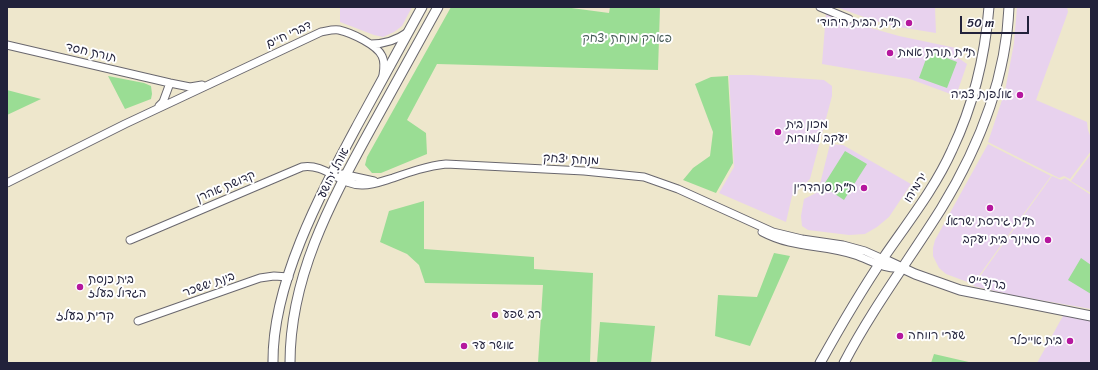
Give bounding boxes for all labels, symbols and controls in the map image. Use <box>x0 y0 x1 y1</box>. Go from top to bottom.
scale bar <box>962 8 1031 34</box>
text: 50 m <box>967 12 994 34</box>
place label: ת"ת הבית היהודי <box>817 16 901 30</box>
street label: דברי חיים <box>264 18 314 52</box>
marker: ת"ת הבית היהודי <box>904 18 914 28</box>
park label: פארק מנחת יצחק <box>582 32 672 46</box>
street label: תורת חסד <box>64 40 118 66</box>
place label: ת"ת תורת אמת <box>898 46 976 60</box>
marker: ת"ת תורת אמת <box>885 48 895 58</box>
place label: אולפנת צביה <box>951 88 1012 102</box>
marker: אולפנת צביה <box>1015 90 1025 100</box>
place label: מכון בית יעקב למורות <box>786 118 848 146</box>
marker: מכון בית יעקב למורות <box>773 127 783 137</box>
street label: אוהל יהושע <box>315 145 353 201</box>
street label: מנחת יצחק <box>543 151 599 169</box>
street label: קדושת אהרן <box>194 168 258 206</box>
street label: ירמיהו <box>901 171 931 205</box>
place label: ת"ת סנהדרין <box>793 181 856 195</box>
marker: ת"ת סנהדרין <box>859 183 869 193</box>
marker: ת"ת גירסת ישראל <box>985 203 995 213</box>
place label: ת"ת גירסת ישראל <box>945 215 1035 229</box>
place label: סמינר בית יעקב <box>963 233 1040 247</box>
marker: סמינר בית יעקב <box>1043 235 1053 245</box>
street label: בינת יששכר <box>181 269 237 301</box>
street label: ברנדייס <box>967 272 1007 294</box>
place label: בית כנסת הגדול בעלז <box>88 273 146 301</box>
marker: בית כנסת הגדול בעלז <box>75 282 85 292</box>
place label: רב שפע <box>503 308 541 322</box>
district label: קרית בעלז <box>56 309 114 325</box>
marker: רב שפע <box>490 310 500 320</box>
place label: שערי רווחה <box>908 329 965 343</box>
marker: שערי רווחה <box>895 331 905 341</box>
place label: בית אייכלר <box>1010 334 1062 348</box>
marker: בית אייכלר <box>1065 336 1075 346</box>
place label: אושר עד <box>472 339 514 353</box>
marker: אושר עד <box>459 341 469 351</box>

